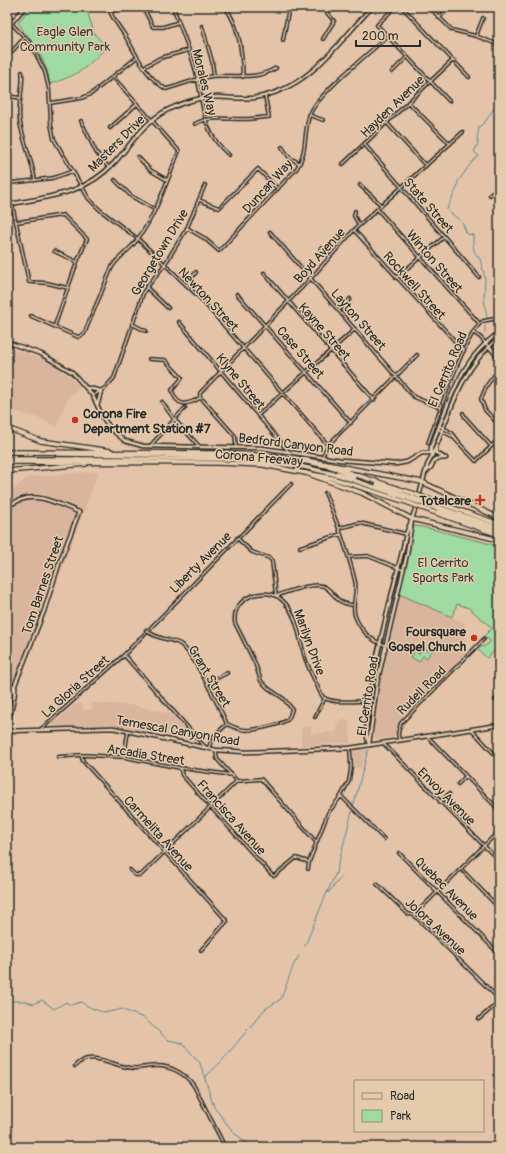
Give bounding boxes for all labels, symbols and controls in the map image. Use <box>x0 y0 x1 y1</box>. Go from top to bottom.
scale bar <box>356 22 420 48</box>
park label: Eagle Glen Community Park <box>20 24 111 55</box>
text: 200 m <box>362 29 399 44</box>
street label: Morales Way <box>188 47 220 118</box>
street label: Hayden Avenue <box>357 72 428 141</box>
street label: Masters Drive <box>85 112 149 175</box>
street label: Duncan Way <box>239 156 296 217</box>
street label: State Street <box>400 175 457 237</box>
street label: Georgetown Drive <box>128 206 192 299</box>
street label: Boyd Avenue <box>291 224 349 287</box>
street label: Winton Street <box>403 227 466 297</box>
street label: Rockwell Street <box>380 248 449 324</box>
street label: Newton Street <box>175 264 242 335</box>
street label: Layton Street <box>327 286 390 354</box>
street label: Kayne Street <box>295 300 354 364</box>
street label: Case Street <box>273 323 328 383</box>
street label: El Cerrito Road <box>425 329 471 410</box>
street label: Klyne Street <box>212 350 269 414</box>
place label: Corona Fire Department Station #7 <box>83 406 211 437</box>
marker: Corona Fire Department Station #7 <box>70 415 80 425</box>
street label: Bedford Canyon Road <box>238 430 354 460</box>
street label: Corona Freeway <box>214 446 304 470</box>
place label: Totalcare <box>419 493 472 509</box>
marker: Totalcare <box>474 494 486 506</box>
street label: Liberty Avenue <box>167 528 235 597</box>
street label: Tom Barnes Street <box>19 533 68 637</box>
park label: El Cerrito Sports Park <box>412 555 475 586</box>
street label: Marilyn Drive <box>290 607 329 678</box>
place label: Foursquare Gospel Church <box>388 624 467 655</box>
marker: Foursquare Gospel Church <box>469 633 479 643</box>
street label: Grant Street <box>184 643 234 711</box>
street label: La Gloria Street <box>38 652 113 721</box>
street label: El Cerrito Road <box>354 655 382 737</box>
street label: Rudell Road <box>394 663 450 719</box>
street label: Temescal Canyon Road <box>115 712 241 750</box>
street label: Arcadia Street <box>106 741 187 769</box>
street label: Envoy Avenue <box>414 764 479 829</box>
street label: Francisca Avenue <box>193 777 270 859</box>
street label: Carmelita Avenue <box>120 793 197 875</box>
street label: Quebec Avenue <box>411 854 482 924</box>
street label: Jolora Avenue <box>402 895 469 959</box>
legend <box>354 1080 484 1132</box>
text: Road <box>390 1089 415 1104</box>
text: Park <box>390 1109 411 1124</box>

